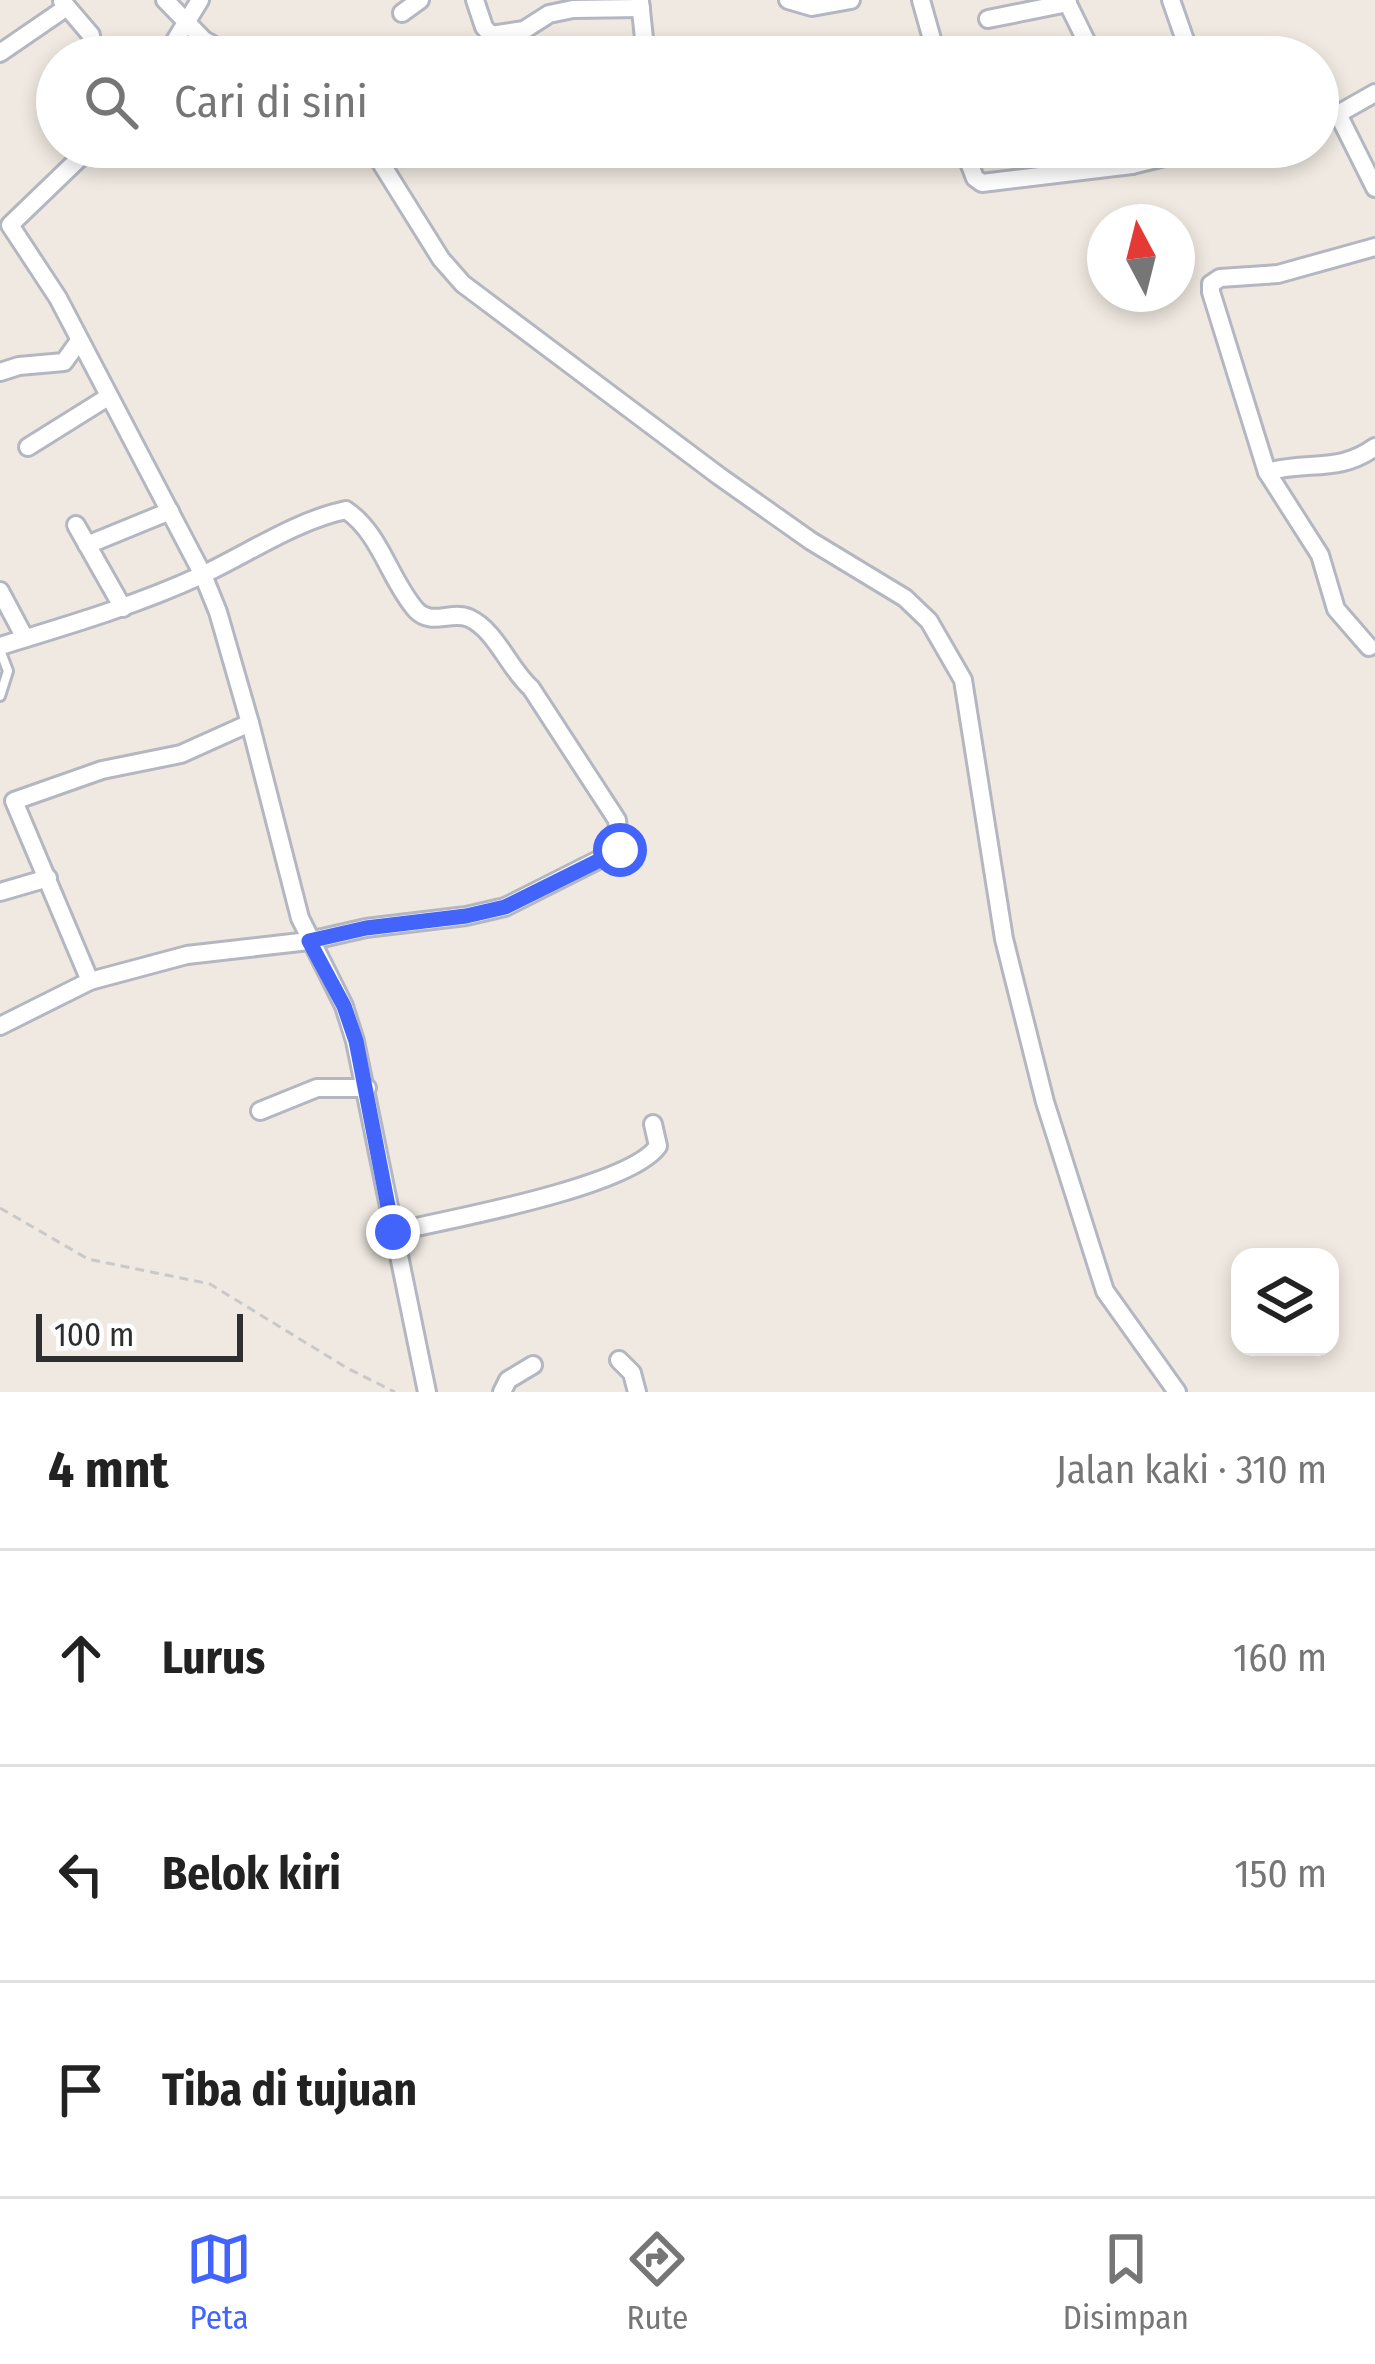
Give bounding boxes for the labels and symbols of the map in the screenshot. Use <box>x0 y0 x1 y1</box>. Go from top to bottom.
north arrow <box>1087 204 1195 312</box>
route start <box>593 823 647 877</box>
route end <box>366 1205 420 1259</box>
scale bar <box>36 1308 243 1361</box>

